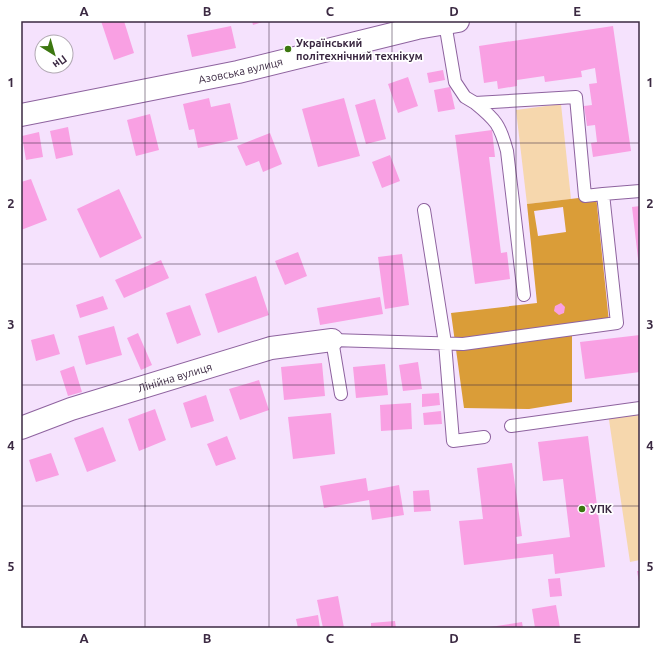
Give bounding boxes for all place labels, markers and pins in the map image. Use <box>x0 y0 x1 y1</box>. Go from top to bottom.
place label: Український політехнічний технікум <box>296 37 423 62</box>
marker: Український політехнічний технікум <box>283 44 293 54</box>
place label: УПК <box>590 503 613 515</box>
marker: УПК <box>577 504 587 514</box>

